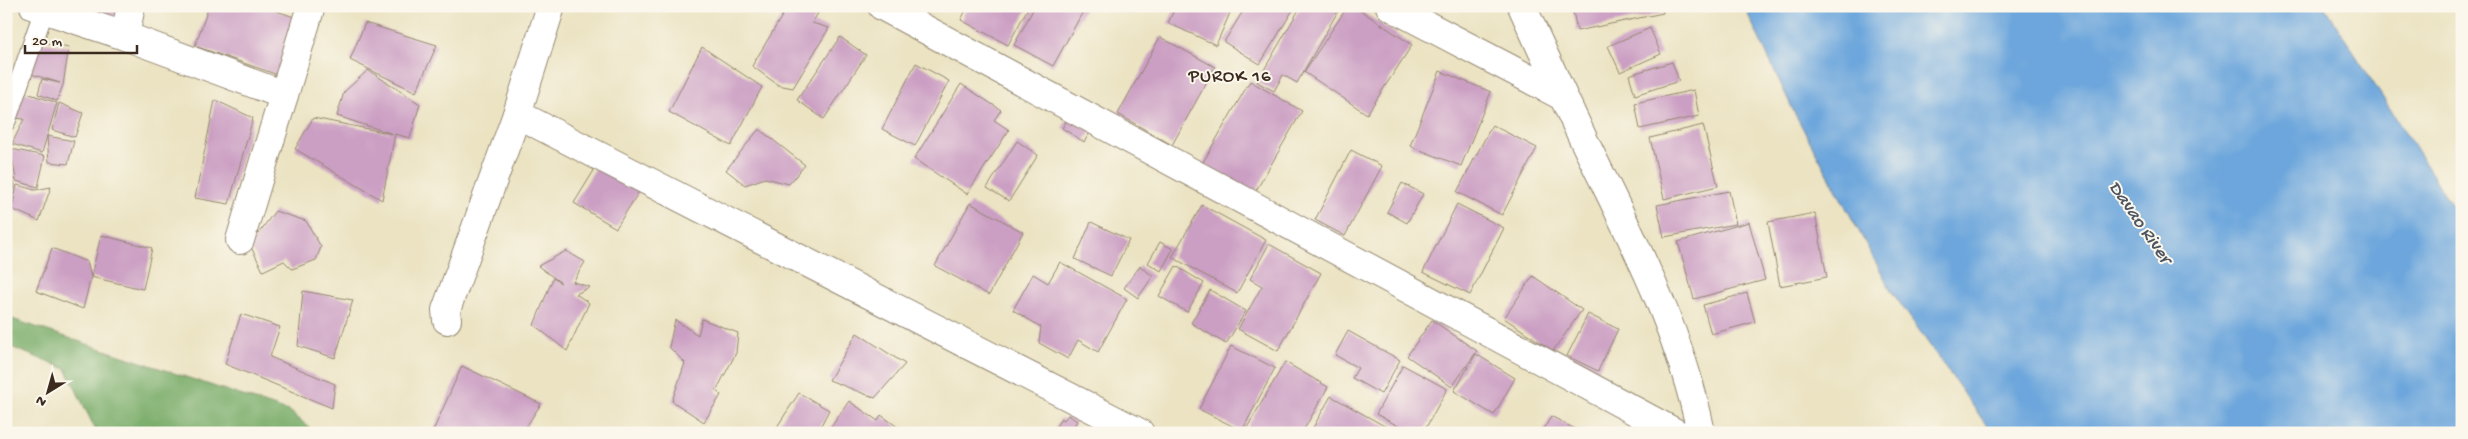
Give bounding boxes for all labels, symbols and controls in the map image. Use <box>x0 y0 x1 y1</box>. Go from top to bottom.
scale bar <box>25 22 138 54</box>
text: 20 m <box>32 33 62 51</box>
district label: PUROK 16 <box>1187 66 1272 89</box>
water label: Davao River <box>2102 177 2178 272</box>
north arrow <box>22 366 72 416</box>
text: N <box>33 391 50 410</box>

